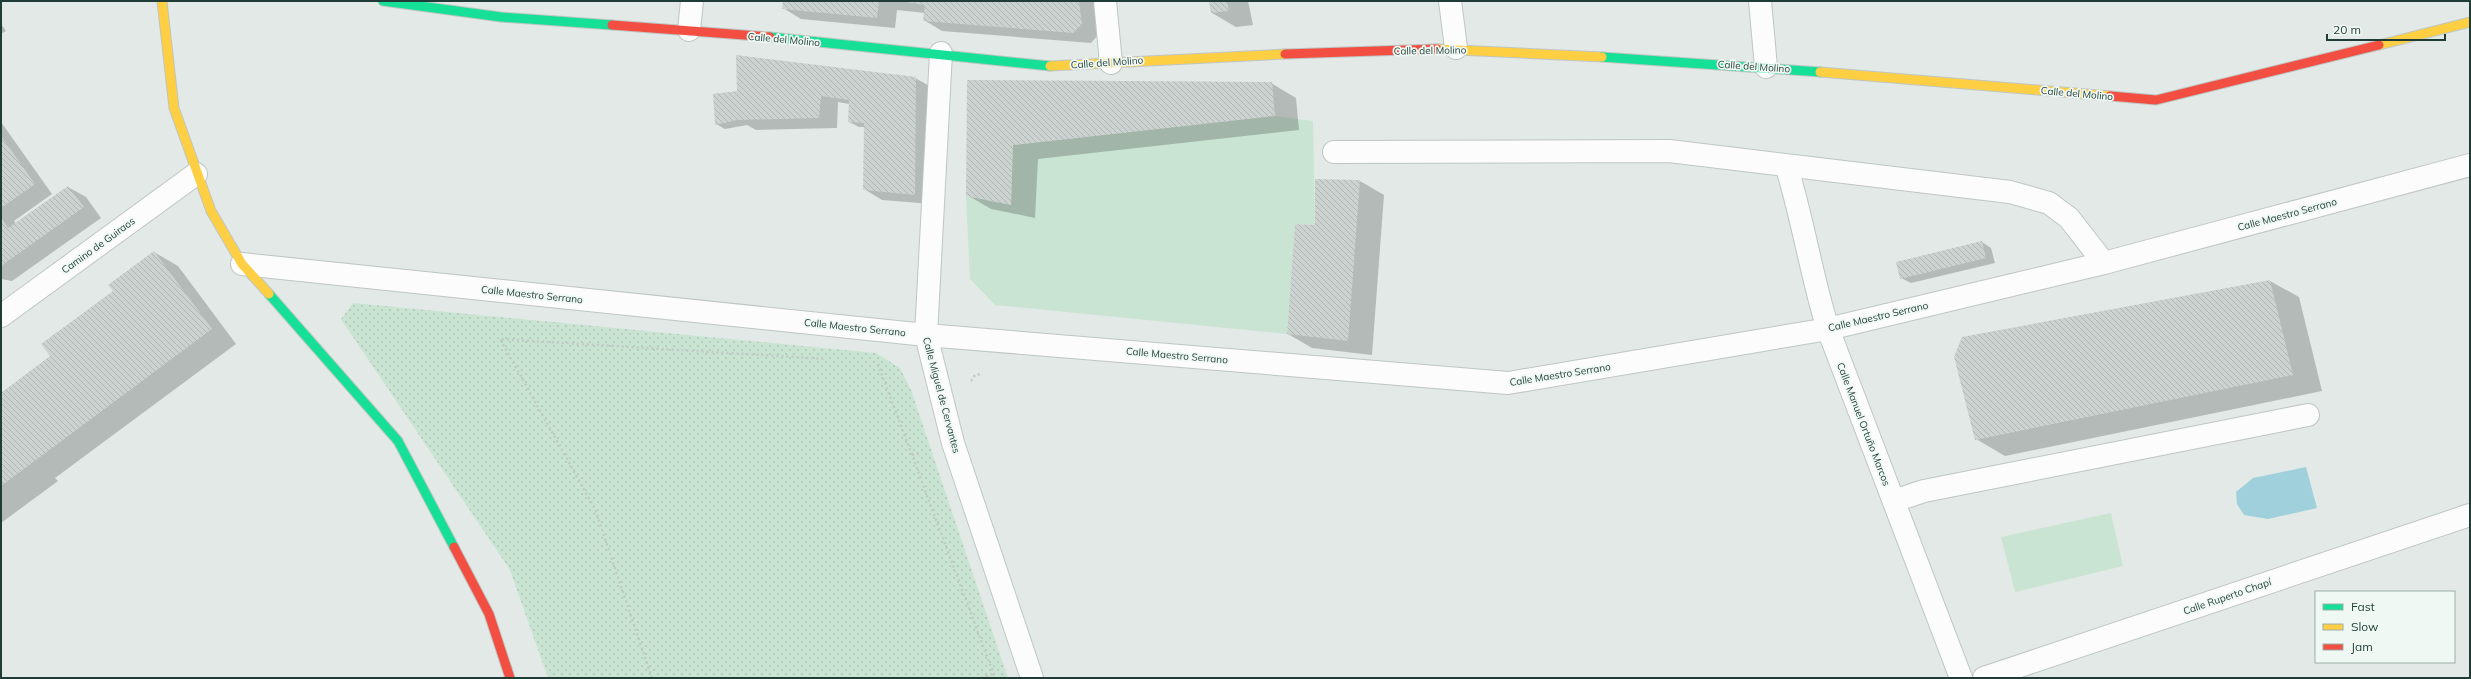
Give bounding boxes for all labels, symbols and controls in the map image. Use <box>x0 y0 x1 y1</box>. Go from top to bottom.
scale bar <box>2327 16 2445 42</box>
text: 20 m <box>2333 22 2361 37</box>
street label: Calle del Molino <box>747 30 821 49</box>
street label: Calle del Molino <box>1394 43 1467 58</box>
street label: Calle del Molino <box>1070 53 1144 72</box>
street label: Calle del Molino <box>1717 57 1791 76</box>
street label: Calle del Molino <box>2040 84 2114 103</box>
street label: Calle Maestro Serrano <box>2236 195 2338 234</box>
street label: Camino de Guiraos <box>59 214 138 276</box>
street label: Calle Maestro Serrano <box>480 283 584 306</box>
street label: Calle Maestro Serrano <box>1827 299 1930 334</box>
street label: Calle Maestro Serrano <box>803 316 907 339</box>
street label: Calle Miguel de Cervantes <box>920 336 963 455</box>
street label: Calle Maestro Serrano <box>1125 345 1229 366</box>
street label: Calle Maestro Serrano <box>1509 360 1612 389</box>
street label: Calle Manuel Ortuño Marcos <box>1834 361 1893 488</box>
street label: Calle Ruperto Chapí <box>2181 575 2274 618</box>
legend <box>2315 591 2455 663</box>
text: Fast <box>2351 599 2375 614</box>
text: Slow <box>2351 619 2379 634</box>
text: Jam <box>2351 639 2373 654</box>

